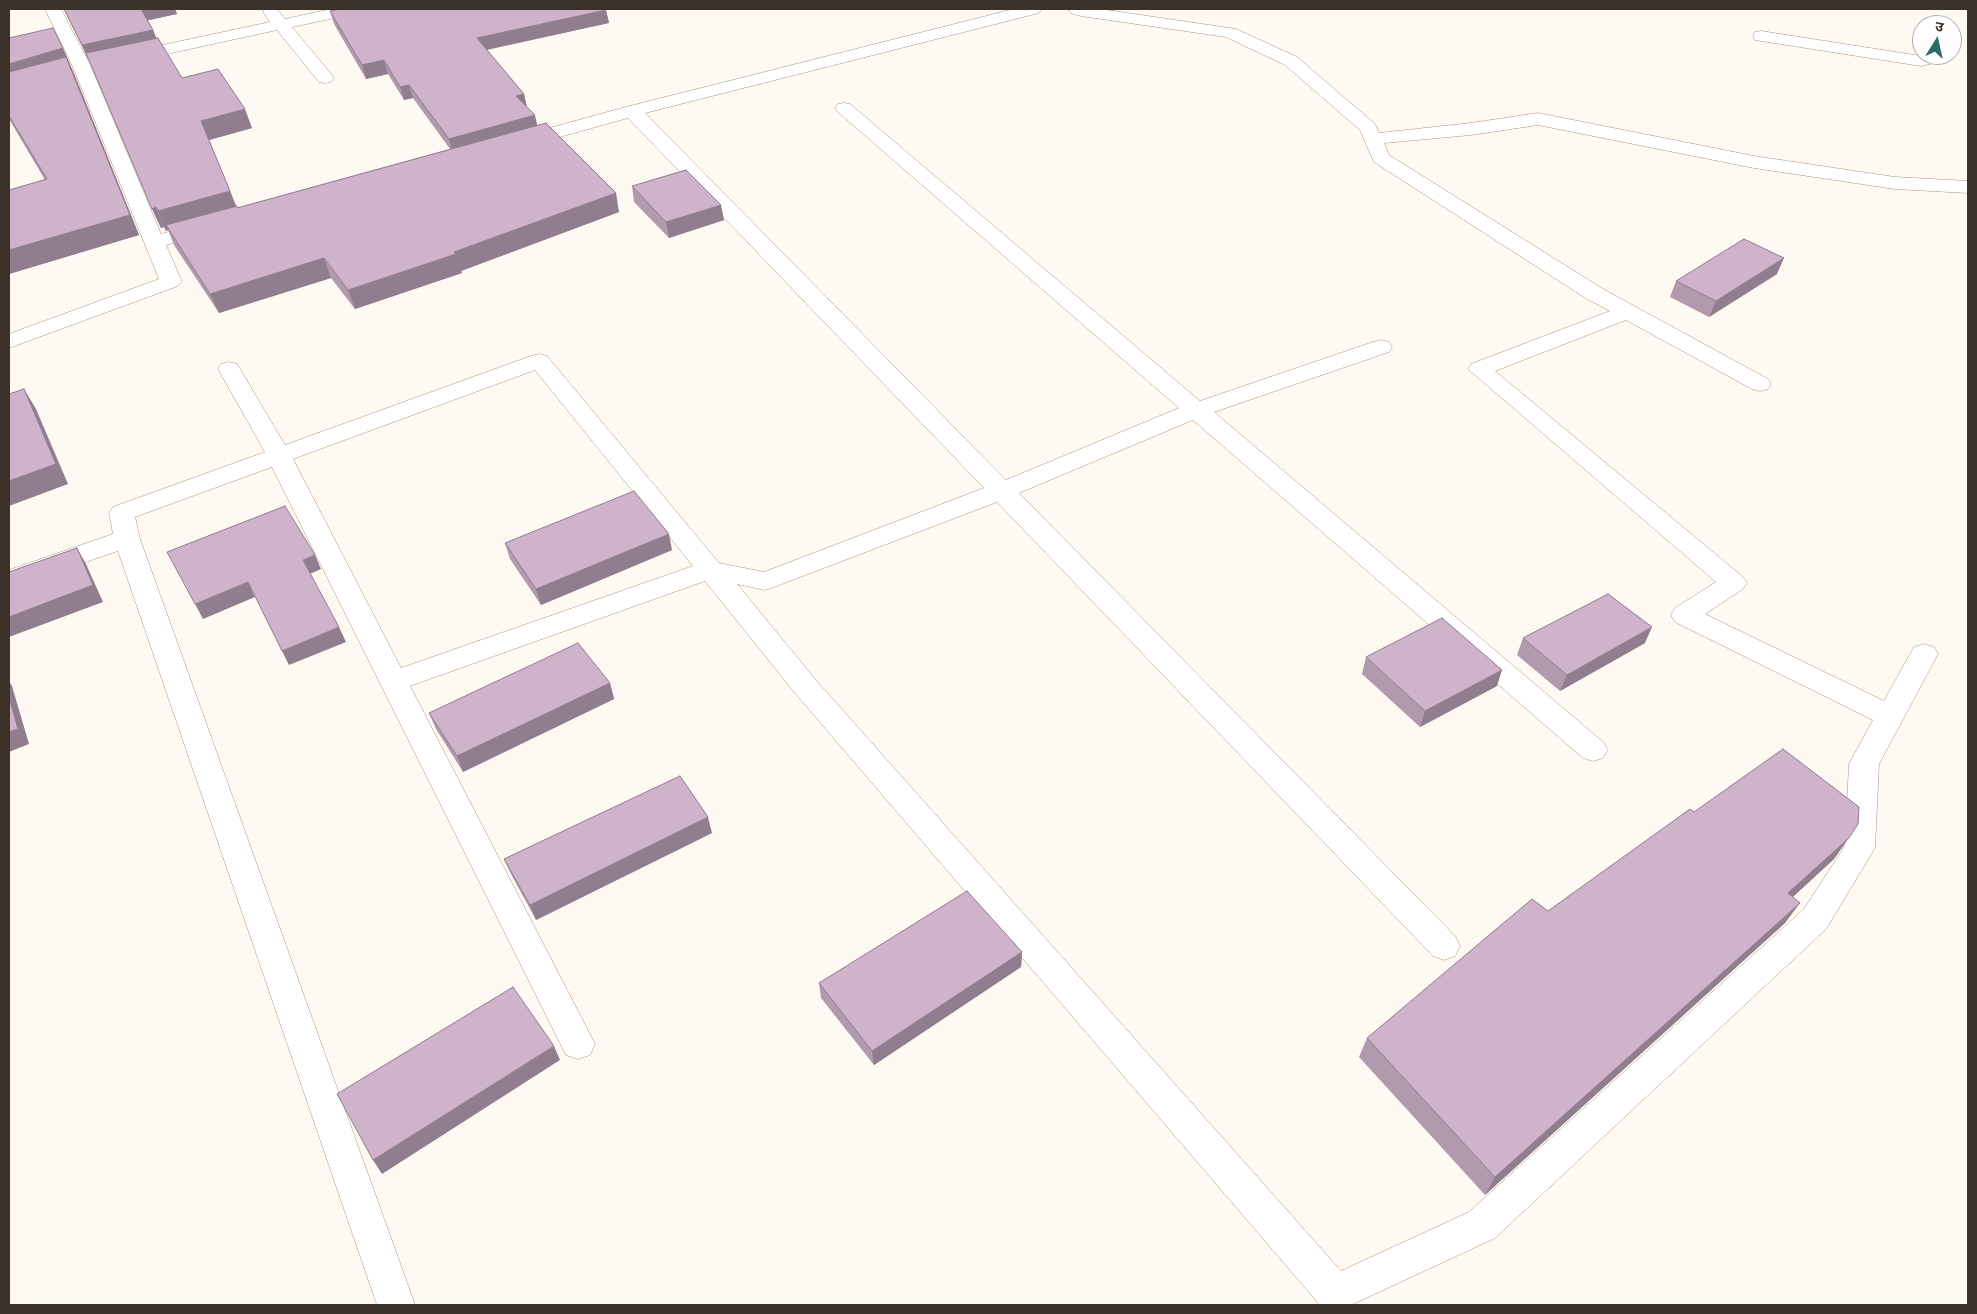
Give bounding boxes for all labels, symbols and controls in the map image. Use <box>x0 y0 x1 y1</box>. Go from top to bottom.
north arrow <box>1912 15 1962 65</box>
text: उ <box>1934 18 1945 35</box>

